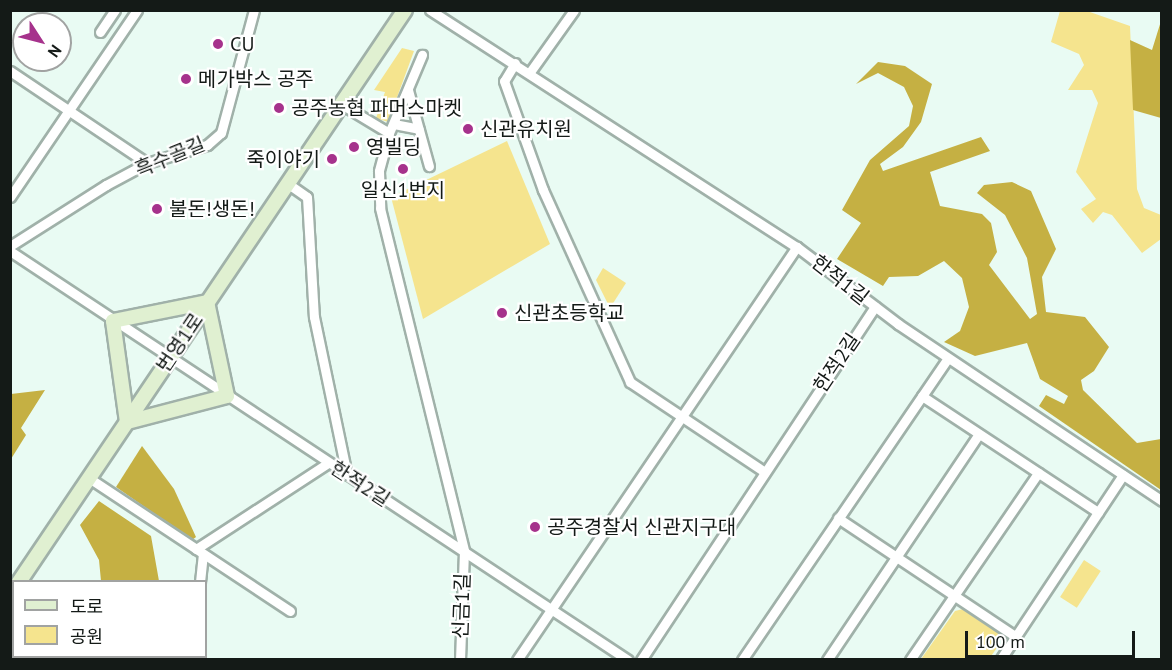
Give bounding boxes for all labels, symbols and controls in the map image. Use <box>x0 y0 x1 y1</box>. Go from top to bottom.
north arrow <box>12 12 72 72</box>
place label: CU <box>230 32 254 56</box>
marker: CU <box>211 37 225 51</box>
text: N <box>44 41 66 62</box>
place label: 메가박스 공주 <box>198 67 314 91</box>
marker: 메가박스 공주 <box>179 72 193 86</box>
place label: 공주농협 파머스마켓 <box>291 96 462 120</box>
marker: 공주농협 파머스마켓 <box>272 101 286 115</box>
place label: 신관유치원 <box>480 117 572 141</box>
marker: 신관유치원 <box>461 122 475 136</box>
street label: 흑수골길 <box>131 132 209 182</box>
place label: 영빌딩 <box>366 135 421 159</box>
marker: 영빌딩 <box>347 140 361 154</box>
place label: 죽이야기 <box>246 147 320 171</box>
marker: 죽이야기 <box>325 152 339 166</box>
marker: 일신1번지 <box>396 162 410 176</box>
place label: 일신1번지 <box>361 178 445 202</box>
place label: 불돈!생돈! <box>169 197 255 221</box>
marker: 불돈!생돈! <box>150 202 164 216</box>
street label: 한적1길 <box>807 250 873 310</box>
place label: 신관초등학교 <box>514 301 624 325</box>
marker: 신관초등학교 <box>495 306 509 320</box>
street label: 번영1로 <box>152 309 208 377</box>
street label: 한적2길 <box>809 329 865 397</box>
street label: 한적2길 <box>326 456 394 512</box>
place label: 공주경찰서 신관지구대 <box>547 515 736 539</box>
marker: 공주경찰서 신관지구대 <box>528 520 542 534</box>
street label: 신금1길 <box>449 573 475 639</box>
legend <box>12 580 207 658</box>
text: 도로 <box>70 595 103 618</box>
scale bar <box>968 619 1138 657</box>
text: 공원 <box>70 625 103 648</box>
text: 100 m <box>976 630 1025 653</box>

